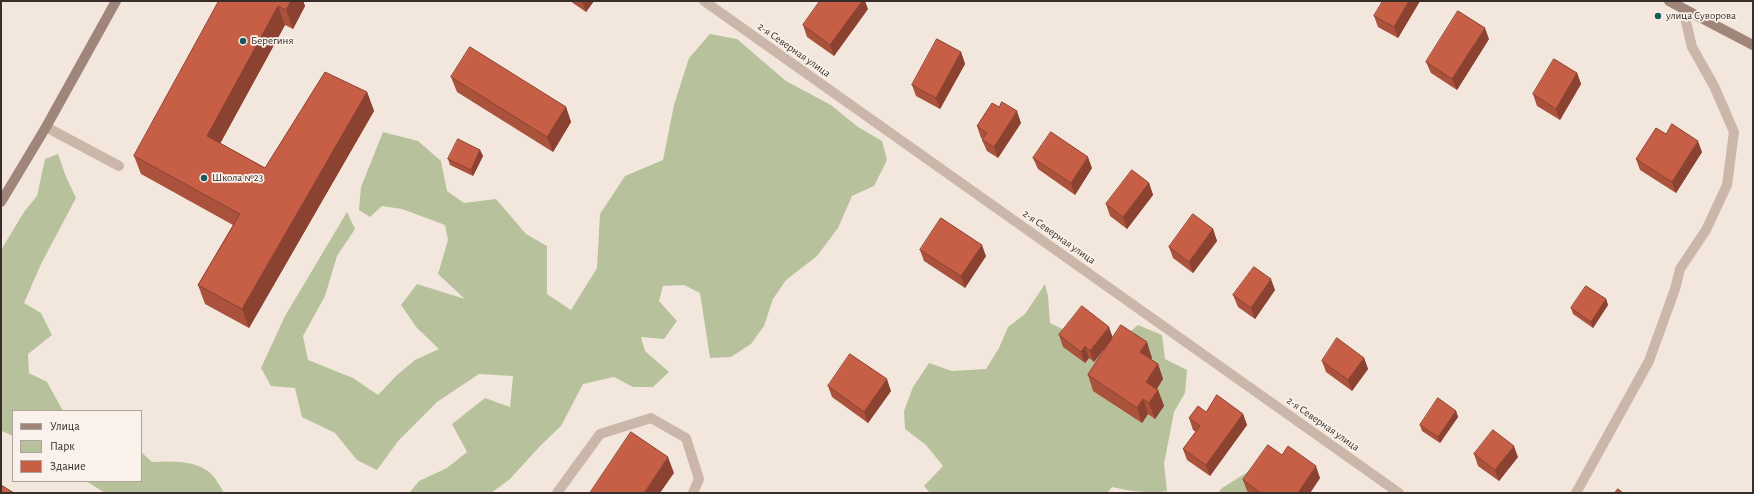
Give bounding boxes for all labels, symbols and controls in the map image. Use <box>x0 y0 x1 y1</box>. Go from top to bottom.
place label: улица Суворова <box>1666 9 1736 23</box>
marker: улица Суворова <box>1653 11 1663 21</box>
street label: 2-я Северная улица <box>755 20 833 80</box>
place label: Берегиня <box>251 34 293 48</box>
marker: Берегиня <box>238 36 248 46</box>
place label: Школа №23 <box>212 171 263 185</box>
marker: Школа №23 <box>199 173 209 183</box>
street label: 2-я Северная улица <box>1020 207 1098 267</box>
street label: 2-я Северная улица <box>1284 394 1362 454</box>
legend <box>12 410 142 482</box>
text: Улица <box>50 420 80 432</box>
text: Парк <box>50 440 75 452</box>
text: Здание <box>50 460 86 472</box>

